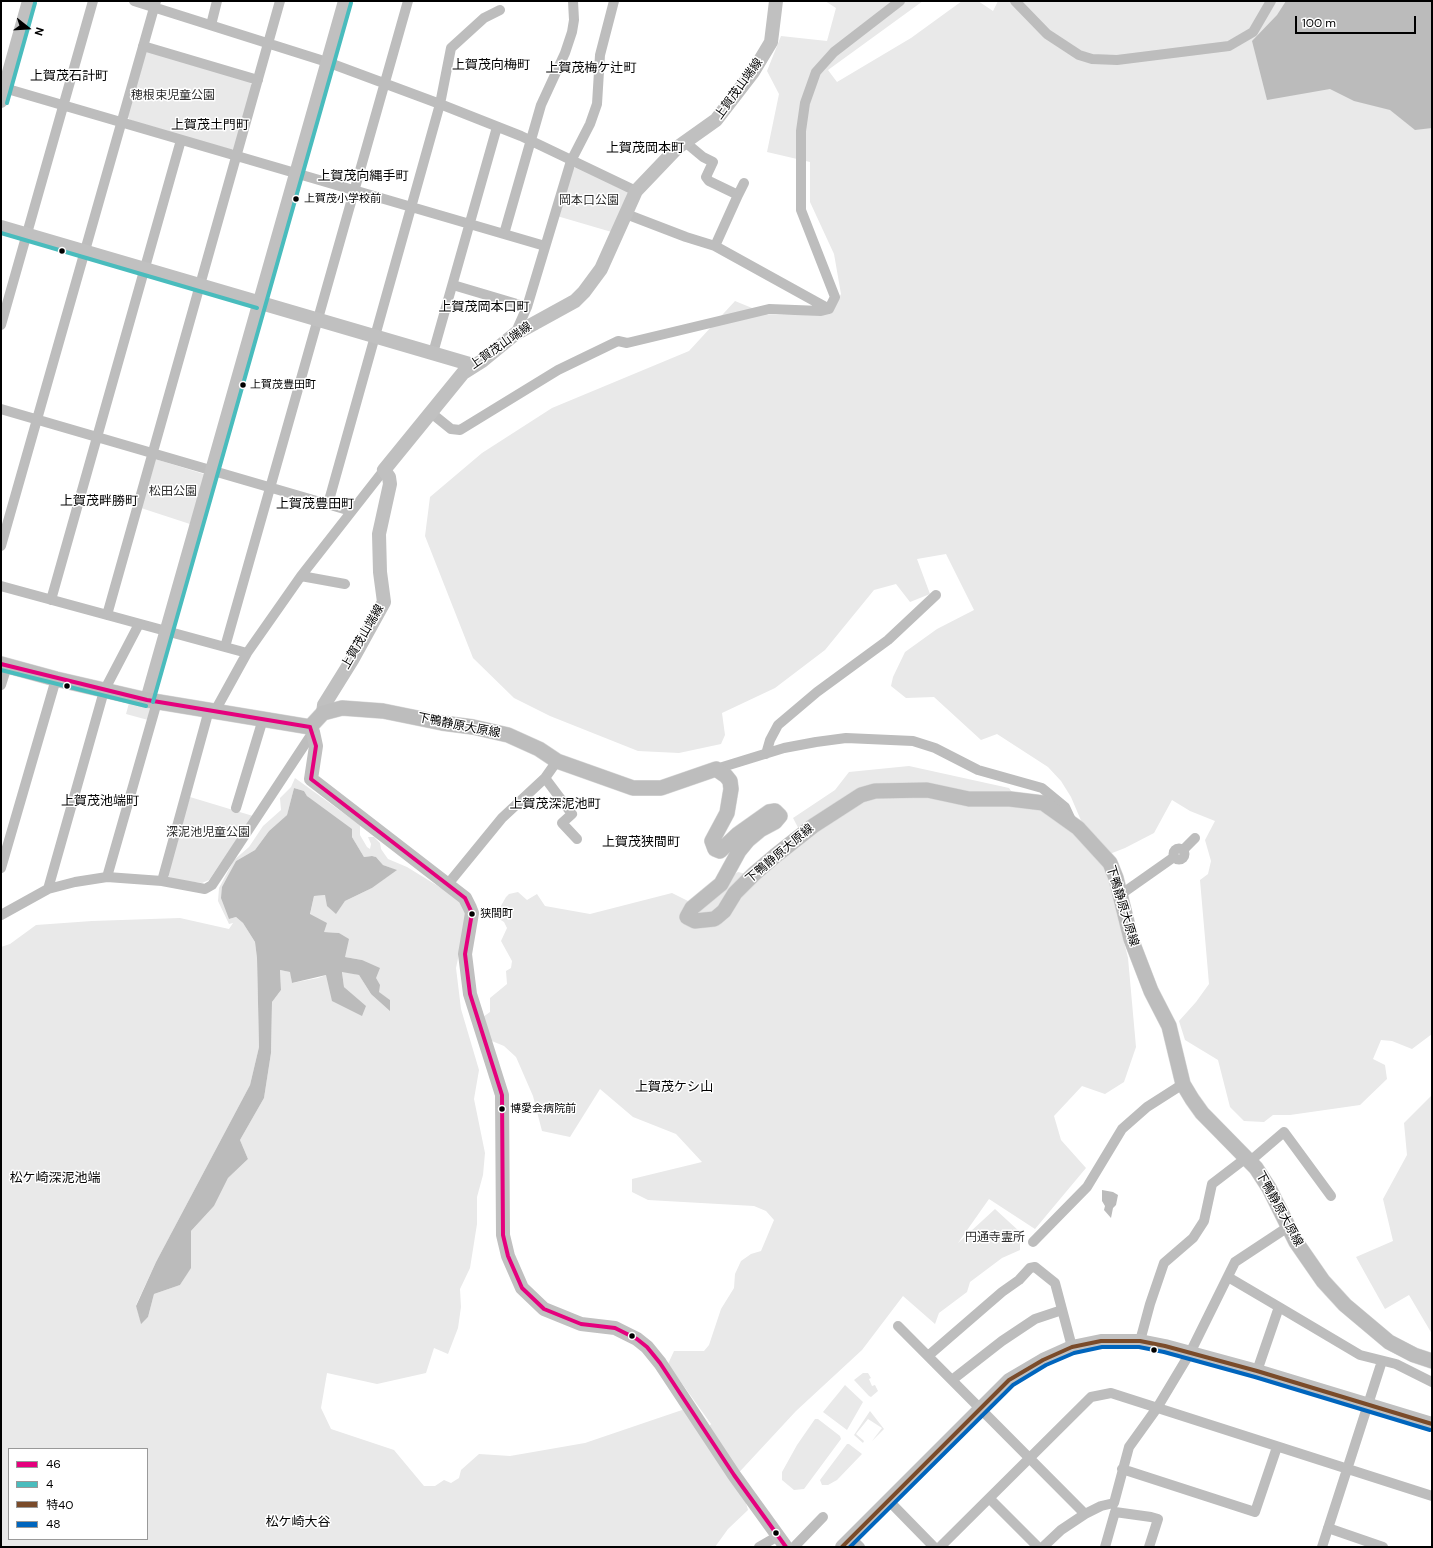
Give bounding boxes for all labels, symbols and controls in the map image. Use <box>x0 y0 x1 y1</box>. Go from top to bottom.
north arrow <box>8 8 48 48</box>
scale bar <box>1297 8 1418 34</box>
text: 100 m <box>1302 15 1336 31</box>
text: N <box>32 26 47 37</box>
street label: 上賀茂山端線 <box>712 56 766 122</box>
district label: 上賀茂向梅町 <box>452 58 530 74</box>
district label: 上賀茂梅ケ辻町 <box>546 61 636 77</box>
district label: 上賀茂石計町 <box>30 69 108 85</box>
park label: 穂根束児童公園 <box>131 89 215 103</box>
district label: 上賀茂土門町 <box>171 118 249 134</box>
district label: 上賀茂岡本町 <box>606 141 684 157</box>
district label: 上賀茂向縄手町 <box>318 169 408 185</box>
place label: 上賀茂小学校前 <box>304 192 381 206</box>
marker: 上賀茂小学校前 <box>291 194 301 204</box>
park label: 岡本口公園 <box>559 194 619 208</box>
unlabelled marker <box>57 246 67 256</box>
district label: 上賀茂岡本口町 <box>439 300 529 316</box>
street label: 上賀茂山端線 <box>467 319 535 373</box>
place label: 上賀茂豊田町 <box>250 378 316 392</box>
marker: 上賀茂豊田町 <box>238 380 248 390</box>
park label: 松田公園 <box>149 485 197 499</box>
district label: 上賀茂畔勝町 <box>60 494 138 510</box>
district label: 上賀茂豊田町 <box>276 497 354 513</box>
street label: 上賀茂山端線 <box>339 602 387 672</box>
unlabelled marker <box>62 681 72 691</box>
street label: 下鴨静原大原線 <box>416 711 502 741</box>
district label: 上賀茂池端町 <box>61 794 139 810</box>
district label: 上賀茂深泥池町 <box>510 797 600 813</box>
street label: 下鴨静原大原線 <box>743 821 817 887</box>
park label: 深泥池児童公園 <box>166 826 250 840</box>
district label: 上賀茂狭間町 <box>602 835 680 851</box>
street label: 下鴨静原大原線 <box>1103 864 1141 948</box>
place label: 狭間町 <box>480 907 513 921</box>
marker: 狭間町 <box>467 909 477 919</box>
district label: 上賀茂ケシ山 <box>635 1080 713 1096</box>
place label: 博愛会病院前 <box>510 1102 576 1116</box>
marker: 博愛会病院前 <box>497 1104 507 1114</box>
street label: 下鴨静原大原線 <box>1252 1169 1306 1249</box>
district label: 松ケ崎深泥池端 <box>10 1171 100 1187</box>
park label: 円通寺霊所 <box>965 1231 1025 1245</box>
unlabelled marker <box>627 1331 637 1341</box>
unlabelled marker <box>1149 1345 1159 1355</box>
legend <box>8 1448 148 1540</box>
text: 46 <box>46 1456 61 1472</box>
text: 4 <box>46 1476 53 1492</box>
text: 特40 <box>46 1497 74 1513</box>
district label: 松ケ崎大谷 <box>266 1515 330 1531</box>
text: 48 <box>46 1516 61 1532</box>
unlabelled marker <box>771 1528 781 1538</box>

